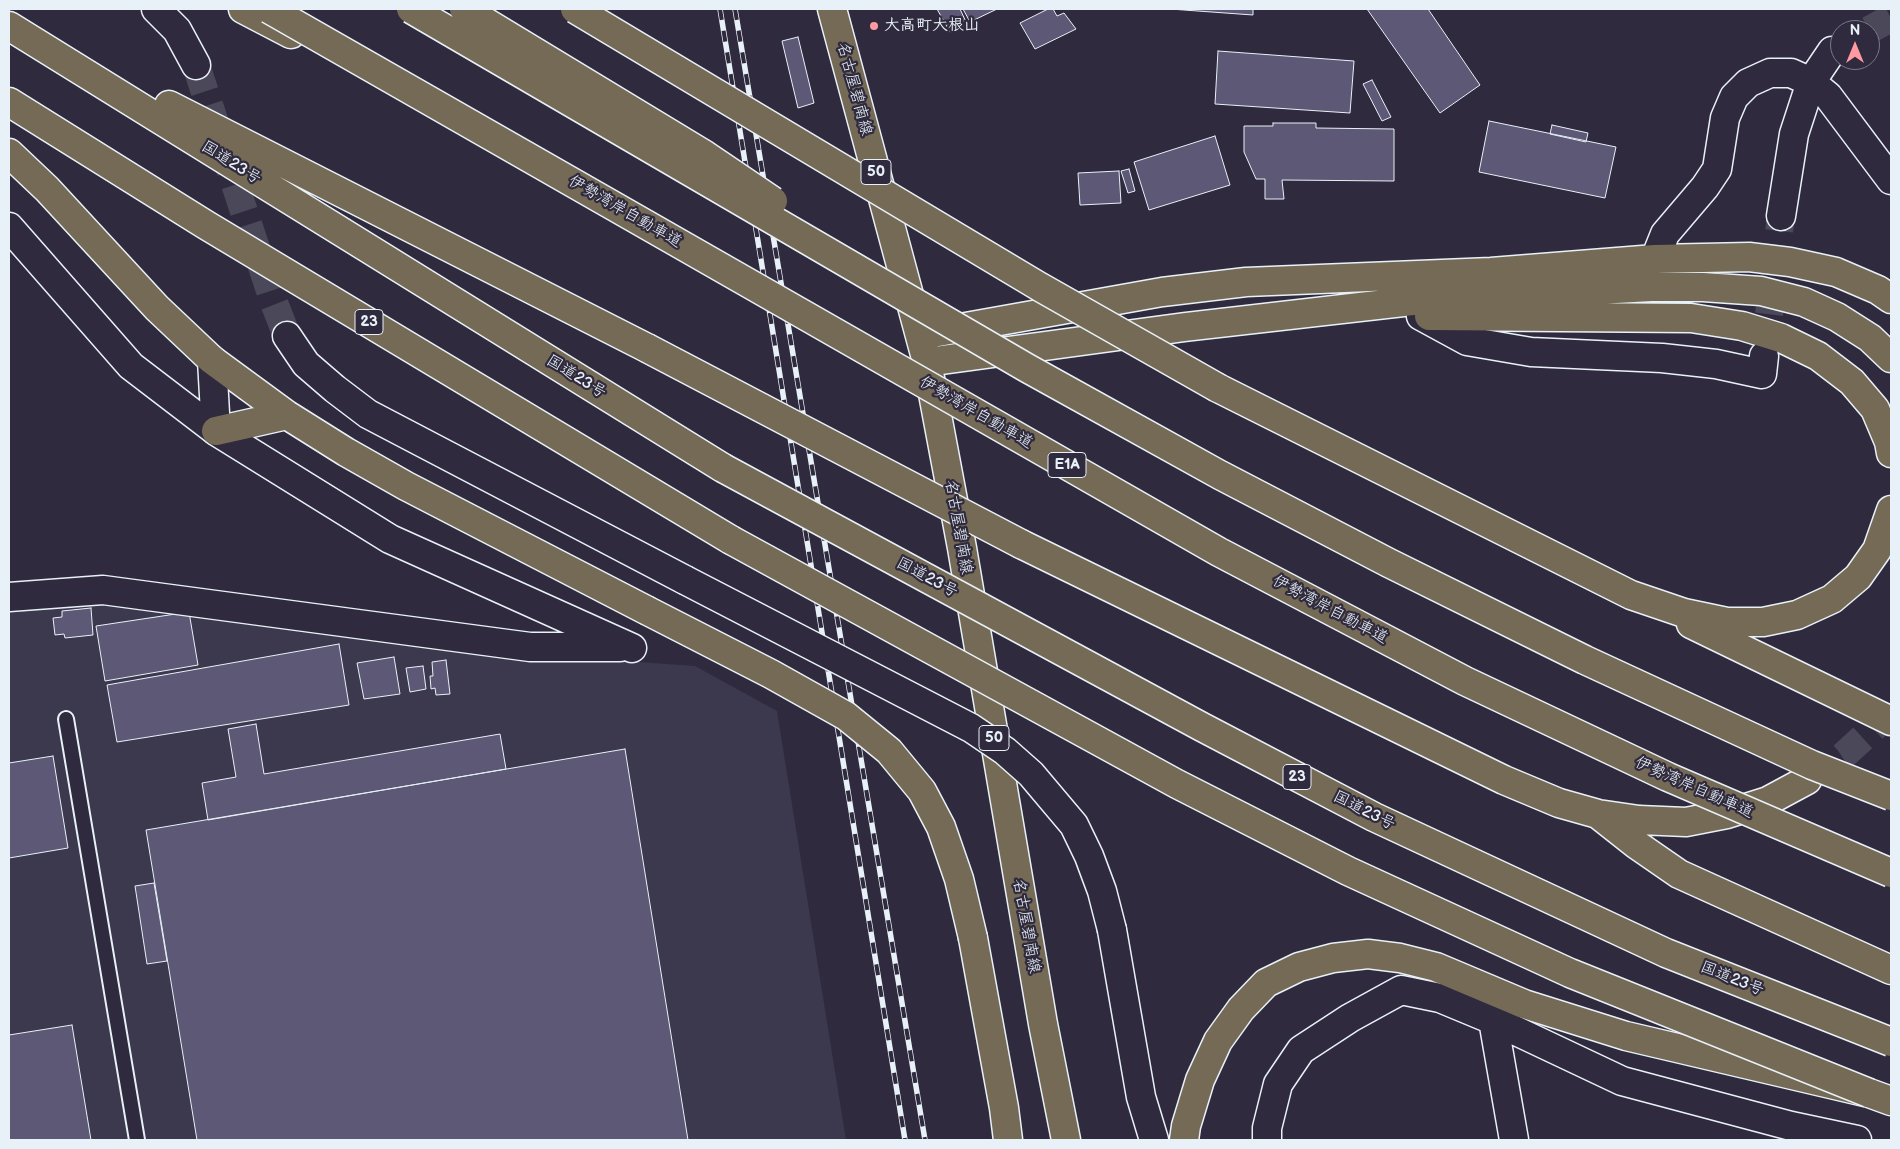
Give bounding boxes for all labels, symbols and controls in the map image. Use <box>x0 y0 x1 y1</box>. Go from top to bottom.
place label: 大高町大根山 <box>884 16 980 36</box>
marker: 大高町大根山 <box>868 20 880 32</box>
north arrow <box>1830 20 1880 70</box>
text: N <box>1850 22 1860 39</box>
street label: 名古屋碧南線 <box>832 40 876 138</box>
street label: 国道23号 <box>198 137 264 189</box>
road number: 50 <box>861 160 891 184</box>
street label: 伊勢湾岸自動車道 <box>565 172 685 252</box>
road number: 23 <box>355 310 383 334</box>
street label: 国道23号 <box>543 351 609 403</box>
street label: 伊勢湾岸自動車道 <box>916 373 1036 453</box>
road number: E1A <box>1048 452 1086 478</box>
street label: 名古屋碧南線 <box>940 478 976 576</box>
street label: 国道23号 <box>893 554 961 602</box>
street label: 伊勢湾岸自動車道 <box>1269 571 1391 649</box>
road number: 50 <box>979 726 1009 750</box>
street label: 伊勢湾岸自動車道 <box>1632 753 1756 823</box>
road number: 23 <box>1283 764 1311 790</box>
street label: 国道23号 <box>1330 787 1398 835</box>
street label: 名古屋碧南線 <box>1008 877 1044 975</box>
street label: 国道23号 <box>1697 958 1767 1000</box>

